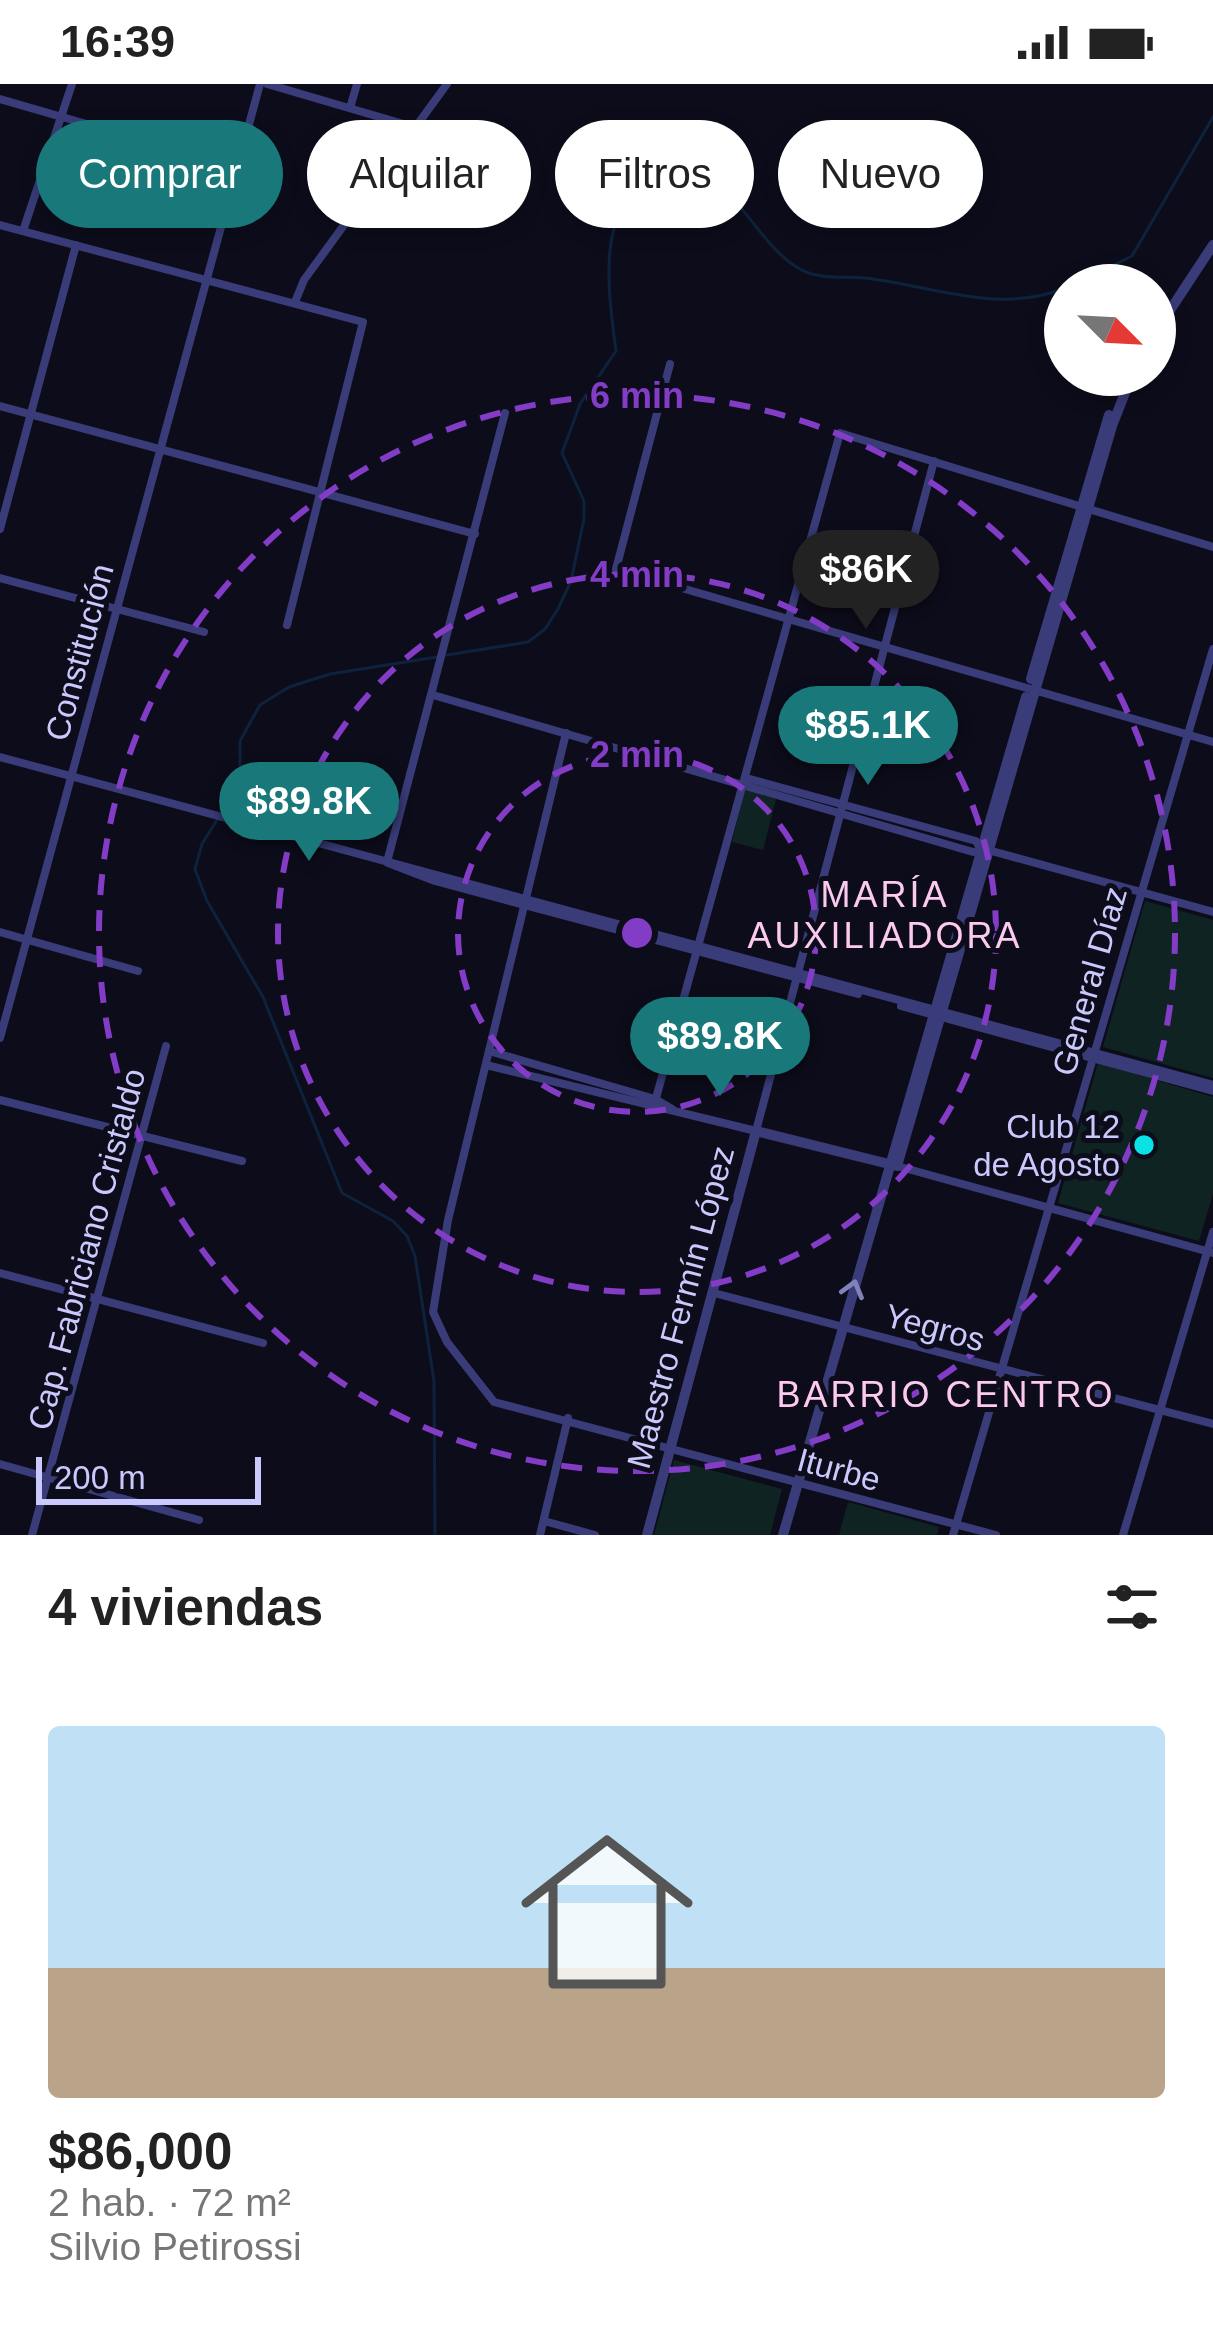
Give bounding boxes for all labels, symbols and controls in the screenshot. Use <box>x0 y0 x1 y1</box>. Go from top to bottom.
text: 16:39 <box>60 16 175 67</box>
chip: Comprar <box>36 120 283 228</box>
chip: Alquilar <box>307 120 531 228</box>
chip: Filtros <box>555 120 754 228</box>
chip: Nuevo <box>778 120 983 228</box>
north arrow <box>1044 264 1176 396</box>
map controls <box>1044 264 1176 396</box>
text: 6 min <box>590 375 684 416</box>
pin: $86K <box>795 530 937 632</box>
text: $86K <box>819 547 913 590</box>
text: 4 min <box>590 554 684 595</box>
street label: Constitución <box>38 560 121 745</box>
pin: $85.1K <box>770 686 966 788</box>
text: $85.1K <box>805 703 931 746</box>
text: 2 min <box>590 734 684 775</box>
pin: $89.8K <box>211 762 407 864</box>
text: $89.8K <box>246 779 372 822</box>
district label: MARÍA AUXILIADORA <box>747 874 1023 956</box>
street label: General Díaz <box>1045 883 1134 1080</box>
centre of rings <box>616 912 658 954</box>
pin: $89.8K <box>622 997 818 1099</box>
text: $89.8K <box>657 1014 783 1057</box>
street label: Cap. Fabriciano Cristaldo <box>20 1065 153 1434</box>
place label: Club 12 de Agosto <box>973 1108 1120 1183</box>
marker: Club 12 de Agosto <box>1131 1132 1157 1158</box>
street label: Maestro Fermín López <box>620 1142 741 1472</box>
one-way arrow <box>839 1279 864 1300</box>
street label: Yegros <box>881 1296 989 1358</box>
district label: BARRIO CENTRO <box>776 1374 1116 1415</box>
street label: Iturbe <box>793 1441 884 1498</box>
scale bar <box>36 1451 261 1504</box>
text: 200 m <box>54 1459 146 1496</box>
icon: filters <box>1099 1574 1165 1640</box>
text: 4 viviendas <box>48 1579 323 1636</box>
icon: home <box>499 1804 715 2020</box>
text: $86,000 <box>48 2123 232 2180</box>
text: 2 hab. · 72 m² <box>48 2181 291 2224</box>
text: Silvio Petirossi <box>48 2225 302 2268</box>

